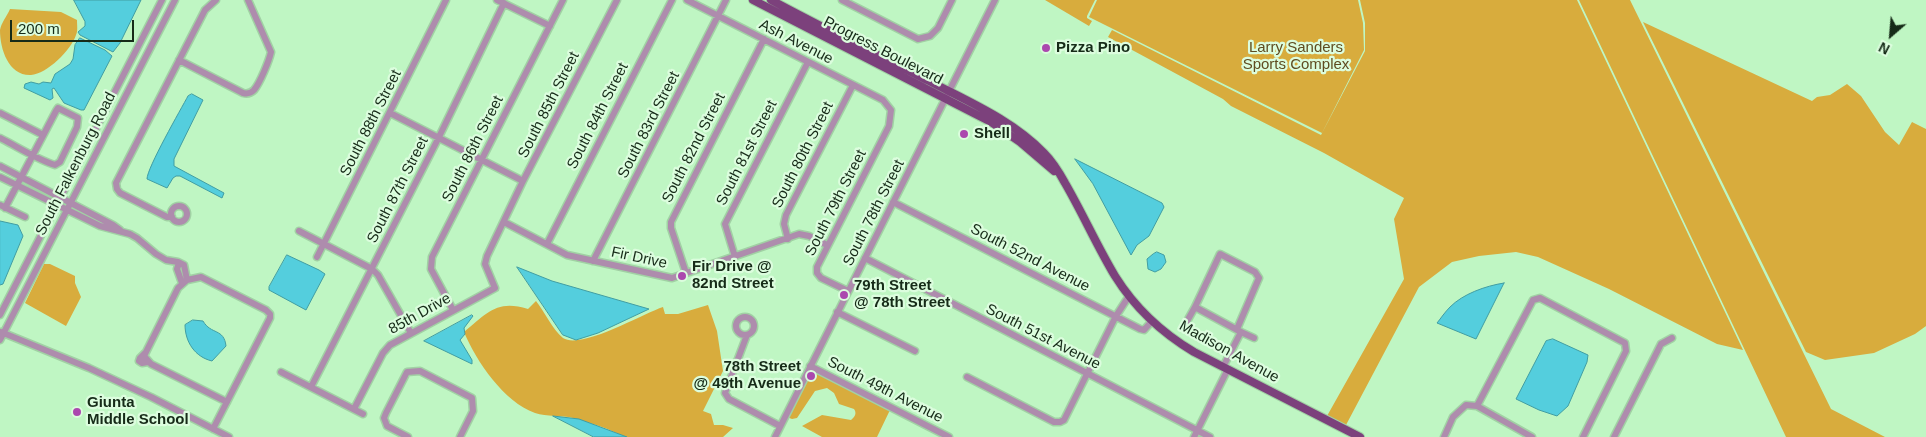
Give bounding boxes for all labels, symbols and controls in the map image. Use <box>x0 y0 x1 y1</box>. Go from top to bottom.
scale bar <box>12 10 136 42</box>
north arrow <box>1866 10 1916 60</box>
street label: Progress Boulevard <box>820 13 946 89</box>
street label: Ash Avenue <box>756 16 836 68</box>
text: 200 m <box>18 20 60 37</box>
place label: Pizza Pino <box>1056 39 1130 57</box>
park label: Larry Sanders Sports Complex <box>1243 39 1349 74</box>
text: N <box>1876 39 1892 58</box>
marker: Pizza Pino <box>1040 42 1052 54</box>
street label: South 85th Street <box>514 49 584 161</box>
street label: South 84th Street <box>563 60 633 172</box>
street label: South 88th Street <box>336 67 406 179</box>
street label: South 83rd Street <box>614 69 684 181</box>
street label: South Falkenburg Road <box>32 89 120 239</box>
street label: South 82nd Street <box>659 90 729 206</box>
street label: South 86th Street <box>438 93 508 205</box>
street label: South 81st Street <box>713 97 781 209</box>
street label: South 80th Street <box>768 99 838 211</box>
place label: Shell <box>974 125 1010 143</box>
marker: Shell <box>958 128 970 140</box>
street label: South 87th Street <box>363 134 433 246</box>
street label: South 79th Street <box>801 147 871 259</box>
street label: South 78th Street <box>839 157 909 269</box>
street label: South 52nd Avenue <box>967 220 1093 296</box>
street label: Fir Drive <box>609 243 669 273</box>
place label: Fir Drive @ 82nd Street <box>692 258 774 293</box>
marker: Fir Drive @ 82nd Street <box>676 270 688 282</box>
place label: 79th Street @ 78th Street <box>854 277 950 312</box>
marker: 79th Street @ 78th Street <box>838 289 850 301</box>
street label: 85th Drive <box>386 290 454 338</box>
street label: South 51st Avenue <box>983 300 1103 374</box>
street label: Madison Avenue <box>1176 317 1282 387</box>
street label: South 49th Avenue <box>824 353 946 427</box>
place label: 78th Street @ 49th Avenue <box>694 358 801 393</box>
marker: 78th Street @ 49th Avenue <box>805 370 817 382</box>
place label: Giunta Middle School <box>87 394 189 429</box>
marker: Giunta Middle School <box>71 406 83 418</box>

